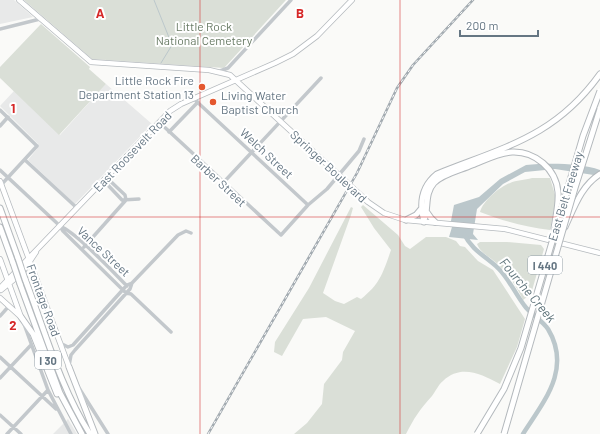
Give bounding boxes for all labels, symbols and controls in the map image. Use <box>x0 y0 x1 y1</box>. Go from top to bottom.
text: A <box>96 5 105 21</box>
text: B <box>296 5 304 21</box>
scale bar <box>460 12 538 38</box>
text: 200 m <box>466 18 498 32</box>
park label: Little Rock National Cemetery <box>156 19 253 47</box>
place label: Little Rock Fire Department Station 13 <box>78 73 194 101</box>
marker: Little Rock Fire Department Station 13 <box>197 82 207 92</box>
place label: Living Water Baptist Church <box>221 88 298 116</box>
marker: Living Water Baptist Church <box>208 97 218 107</box>
text: 1 <box>11 100 15 116</box>
street label: East Roosevelt Road <box>90 108 174 194</box>
street label: Welch Street <box>238 125 296 181</box>
street label: Springer Boulevard <box>288 127 370 205</box>
street label: East Belt Freeway <box>545 149 585 243</box>
street label: Barber Street <box>188 151 250 209</box>
street label: Vance Street <box>75 223 133 279</box>
water label: Fourche Creek <box>496 255 560 326</box>
road number: I 440 <box>528 256 562 274</box>
street label: Frontage Road <box>24 262 64 338</box>
text: 2 <box>9 317 17 333</box>
road number: I 30 <box>35 351 61 369</box>

